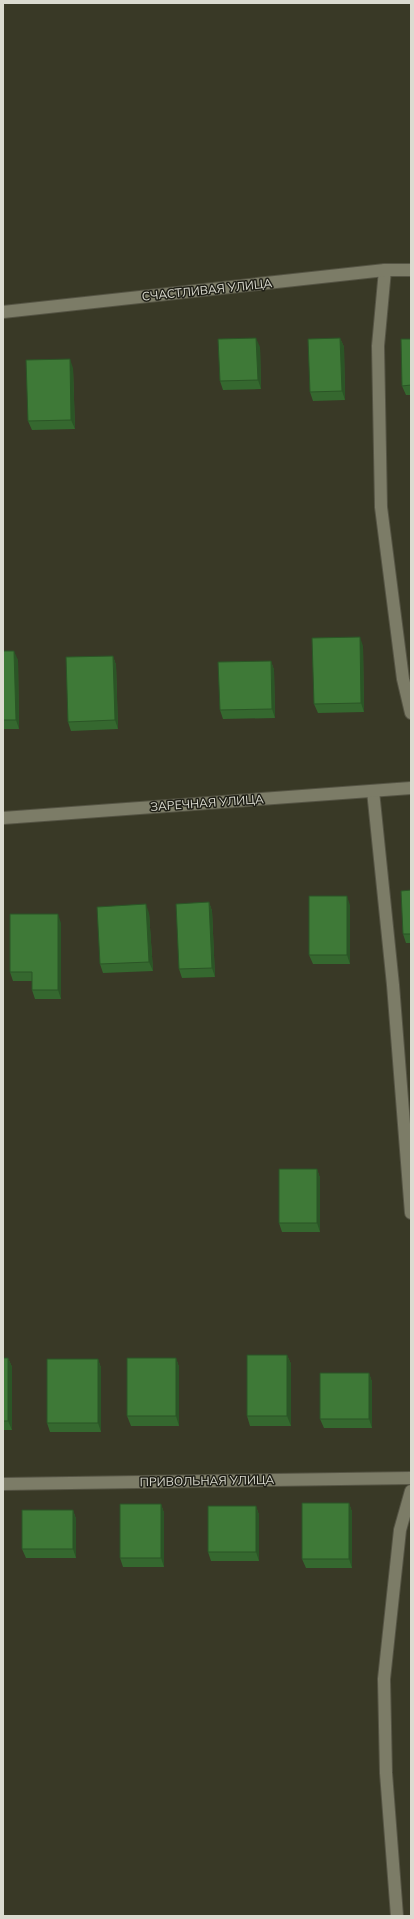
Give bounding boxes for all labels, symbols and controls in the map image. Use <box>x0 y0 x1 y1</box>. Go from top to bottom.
street label: СЧАСТЛИВАЯ УЛИЦА <box>141 275 273 304</box>
street label: ЗАРЕЧНАЯ УЛИЦА <box>150 791 264 814</box>
street label: ПРИВОЛЬНАЯ УЛИЦА <box>140 1472 275 1489</box>

